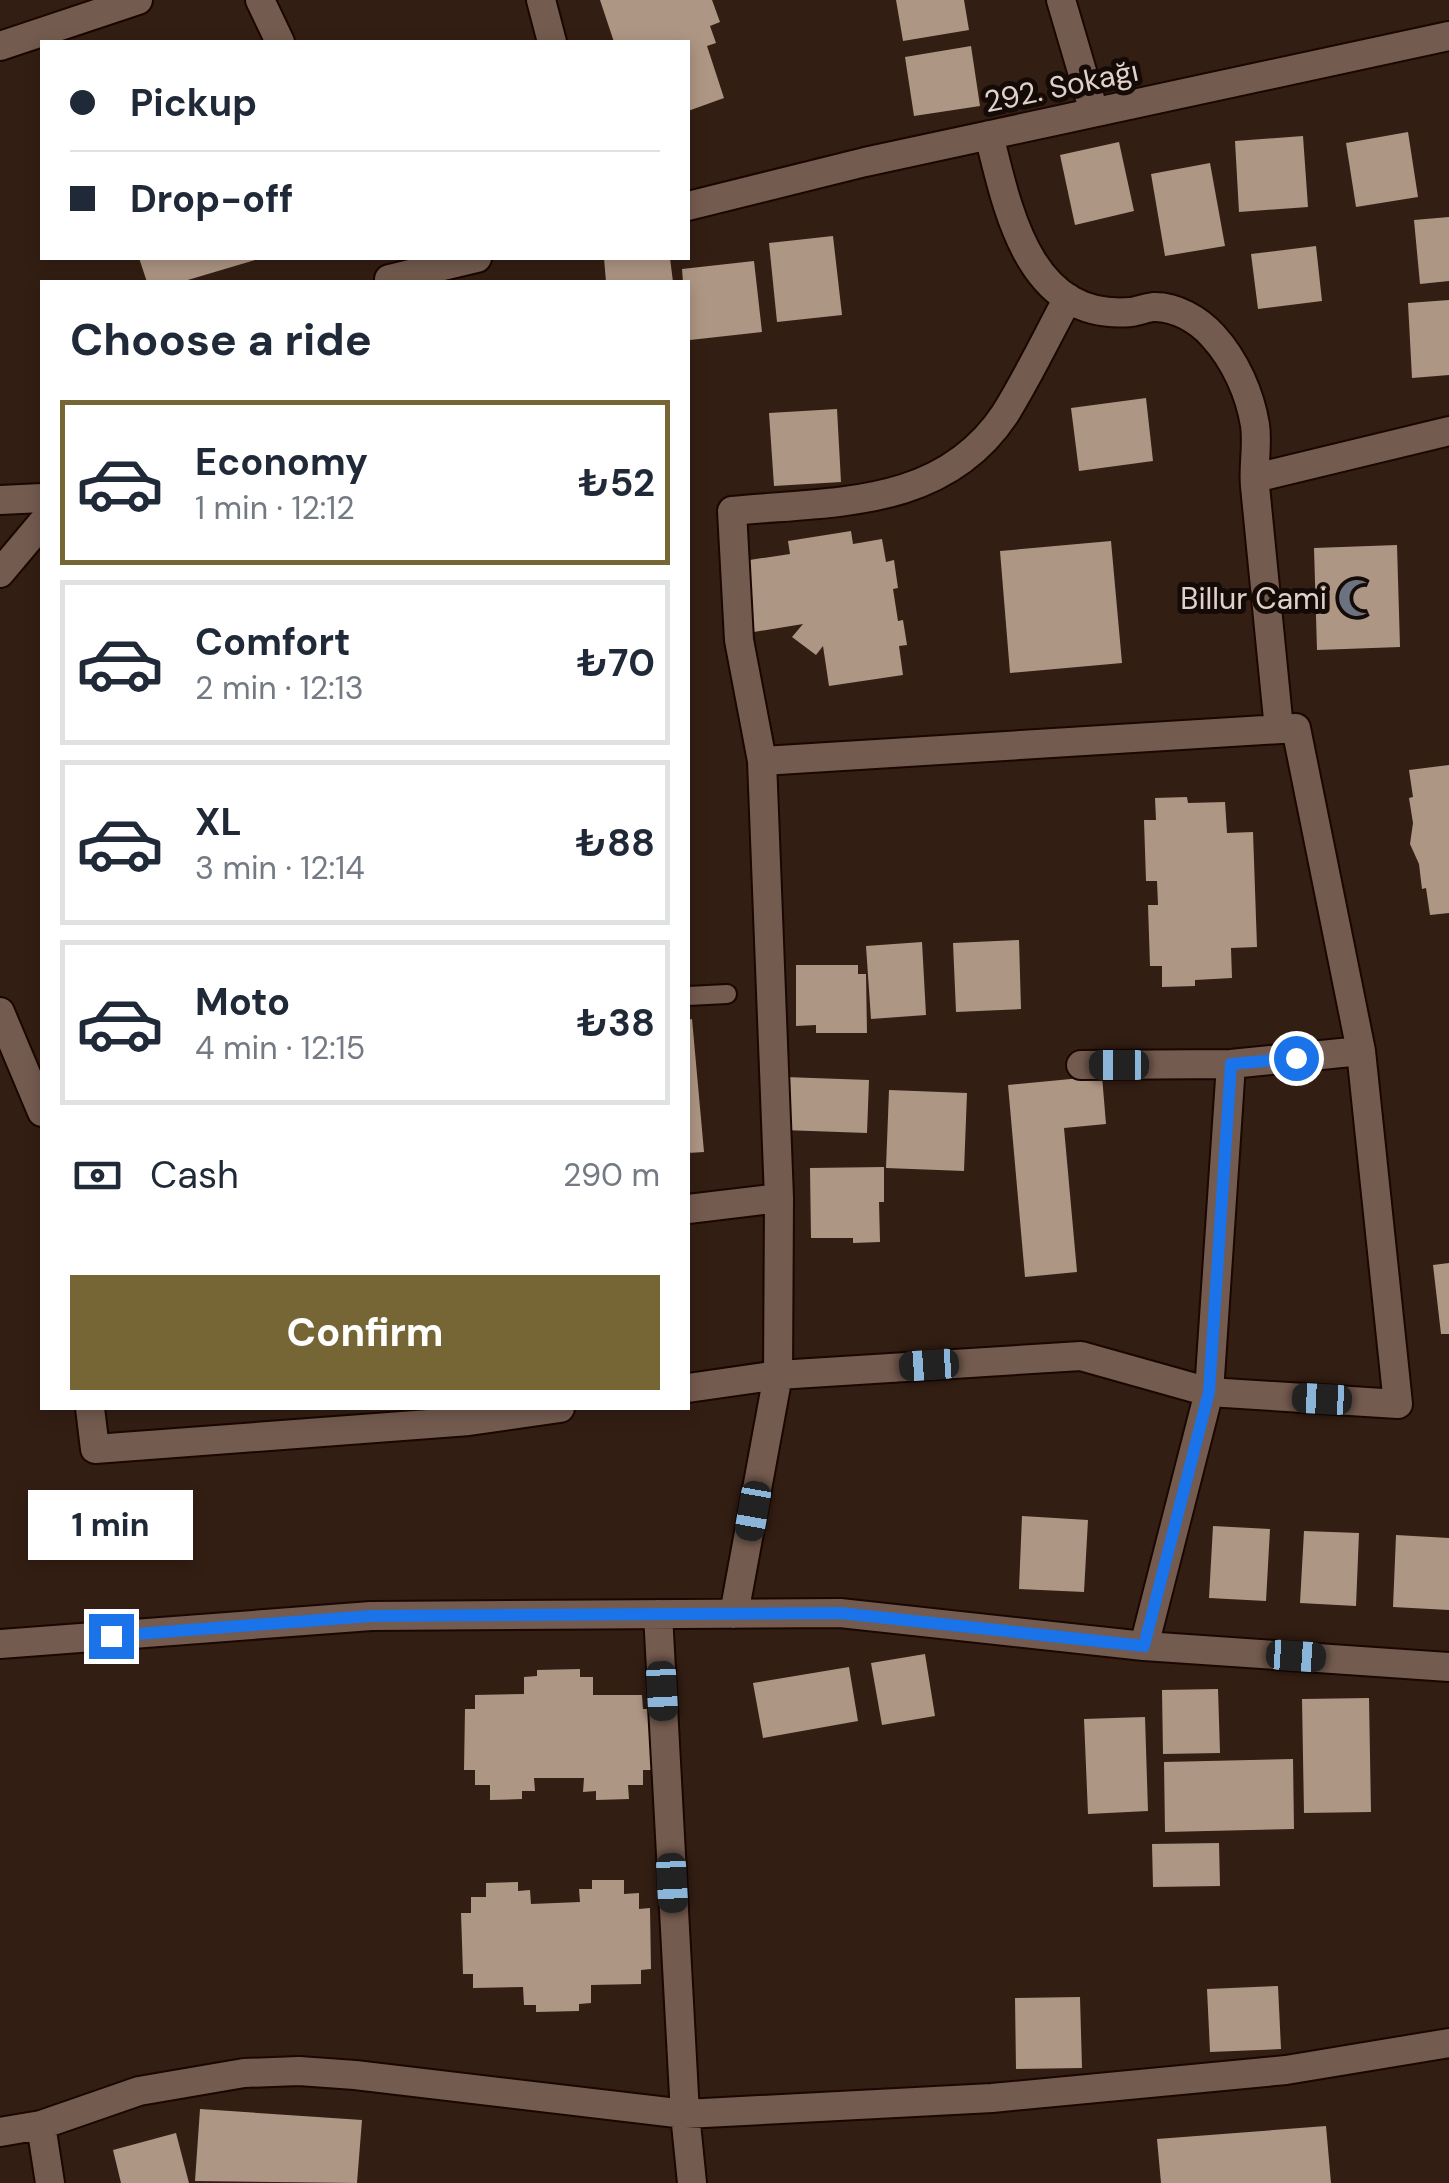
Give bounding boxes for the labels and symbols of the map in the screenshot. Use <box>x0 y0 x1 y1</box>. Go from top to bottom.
street label: 292. Sokağı <box>980 51 1142 121</box>
mosque icon: Billur Cami <box>1336 577 1378 619</box>
place label: Billur Cami <box>1180 579 1327 618</box>
route start <box>1274 1036 1319 1081</box>
car <box>1089 1050 1149 1080</box>
car <box>898 1348 960 1382</box>
car <box>1291 1382 1353 1416</box>
car <box>733 1479 773 1543</box>
callout: 1 min <box>28 1491 194 1561</box>
route end <box>89 1614 134 1659</box>
car <box>1265 1639 1327 1673</box>
car <box>645 1660 679 1722</box>
car <box>655 1852 689 1914</box>

